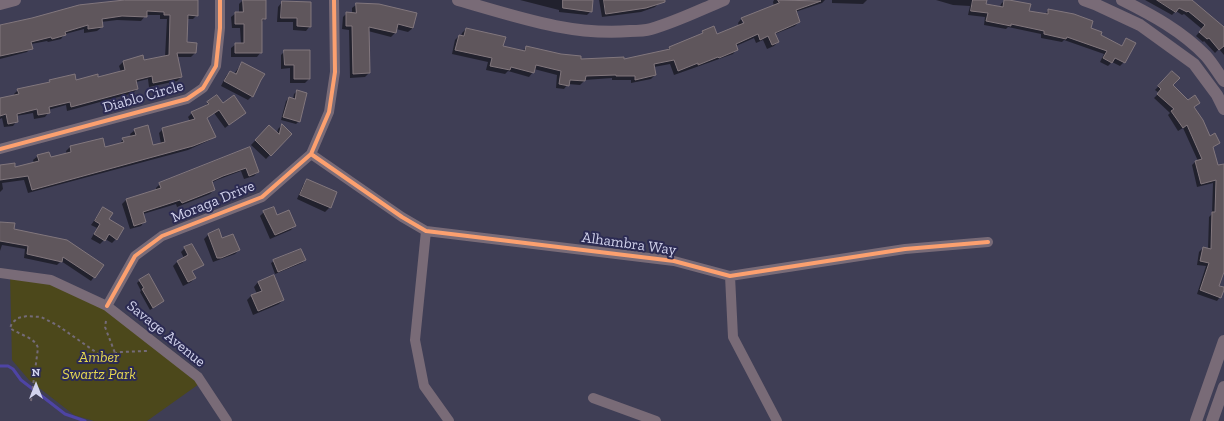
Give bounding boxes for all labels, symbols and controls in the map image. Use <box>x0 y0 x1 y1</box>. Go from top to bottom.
street label: Diablo Circle <box>100 77 186 117</box>
street label: Moraga Drive <box>169 177 257 227</box>
street label: Alhambra Way <box>581 228 677 260</box>
street label: Savage Avenue <box>123 297 209 371</box>
park label: Amber Swartz Park <box>62 349 136 384</box>
north arrow <box>16 365 56 405</box>
text: N <box>32 366 40 379</box>

